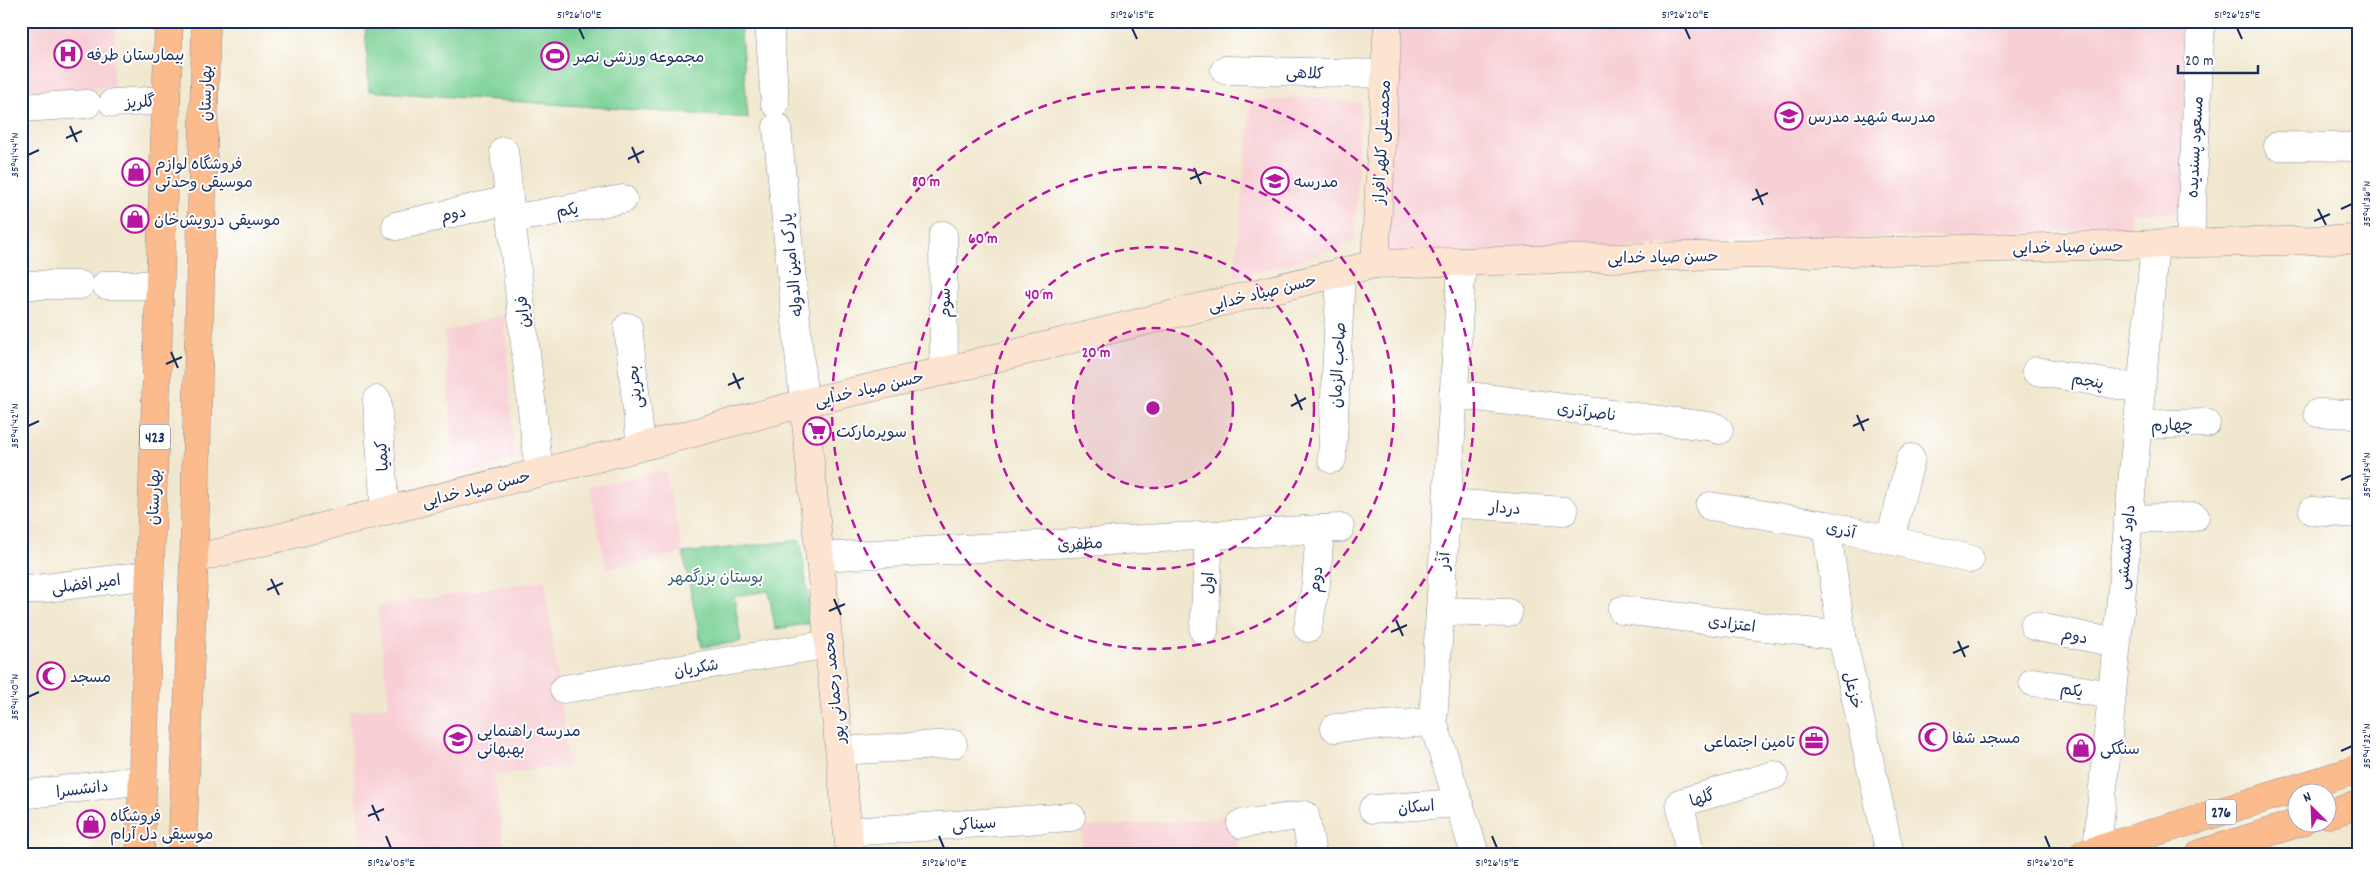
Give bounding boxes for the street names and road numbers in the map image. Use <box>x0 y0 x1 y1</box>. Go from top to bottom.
street label: کلاهی <box>1285 62 1325 87</box>
street label: بهارستان <box>196 65 219 121</box>
street label: محمدعلی کلهر افراز <box>1369 79 1398 207</box>
street label: گلریز <box>122 91 156 116</box>
street label: مسعود پسندیده <box>2182 95 2211 199</box>
street label: یکم <box>554 198 581 225</box>
street label: دوم <box>438 201 469 230</box>
street label: پارک امین الدوله <box>777 212 810 318</box>
street label: حسن صیاد خدایی <box>2012 236 2124 261</box>
street label: حسن صیاد خدایی <box>1607 246 1719 271</box>
street label: حسن صیاد خدایی <box>1206 270 1319 319</box>
street label: سوم <box>935 288 958 318</box>
street label: فراین <box>511 294 538 329</box>
street label: صاحب الزمان <box>1326 321 1353 409</box>
street label: بحرینی <box>623 364 650 410</box>
street label: حسن صیاد خدایی <box>813 367 926 414</box>
street label: پنجم <box>2070 368 2105 397</box>
street label: ناصرآذری <box>1555 398 1618 429</box>
street label: چهارم <box>2151 414 2194 439</box>
road number: 423 <box>140 424 170 450</box>
street label: کیمیا <box>371 440 396 472</box>
street label: حسن صیاد خدایی <box>420 466 533 515</box>
street label: بهارستان <box>143 469 168 526</box>
street label: دردار <box>1486 497 1521 522</box>
street label: داود کشمشی <box>2112 504 2143 591</box>
street label: آذری <box>1823 517 1859 546</box>
street label: مظفری <box>1057 533 1103 558</box>
street label: آذر <box>1433 551 1458 573</box>
street label: دوم <box>1304 565 1330 594</box>
street label: امیر افضلی <box>51 570 122 601</box>
street label: اول <box>1197 572 1222 595</box>
street label: اعتزادی <box>1707 611 1757 640</box>
street label: دوم <box>2059 623 2090 651</box>
street label: محمد رحمانی پور <box>818 631 853 747</box>
street label: شکریان <box>672 654 721 685</box>
street label: خزعل <box>1836 670 1867 712</box>
street label: یکم <box>2058 678 2085 705</box>
street label: دانشسرا <box>55 776 110 805</box>
street label: گلها <box>1687 785 1718 814</box>
street label: اسکان <box>1397 795 1436 822</box>
road number: 276 <box>2206 800 2236 824</box>
street label: سیناکی <box>951 812 997 839</box>

